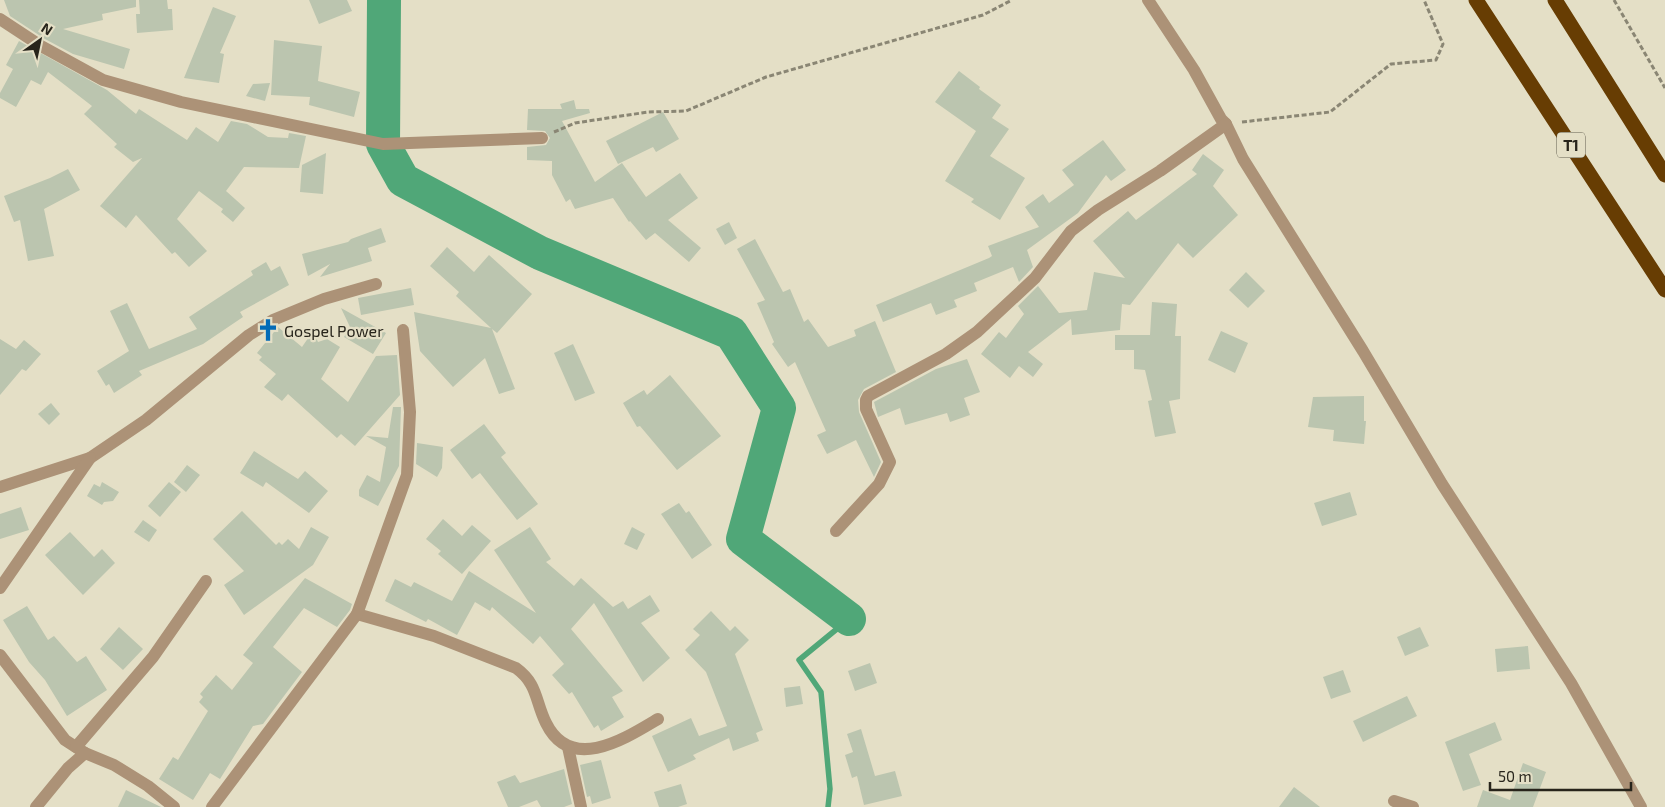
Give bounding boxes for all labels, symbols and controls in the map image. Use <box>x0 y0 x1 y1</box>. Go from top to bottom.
north arrow <box>15 15 65 65</box>
text: N <box>38 19 56 39</box>
road number: T1 <box>1557 132 1585 158</box>
church icon: Gospel Power <box>255 317 281 343</box>
place label: Gospel Power <box>284 321 384 340</box>
scale bar <box>1490 760 1631 792</box>
text: 50 m <box>1498 767 1532 785</box>

